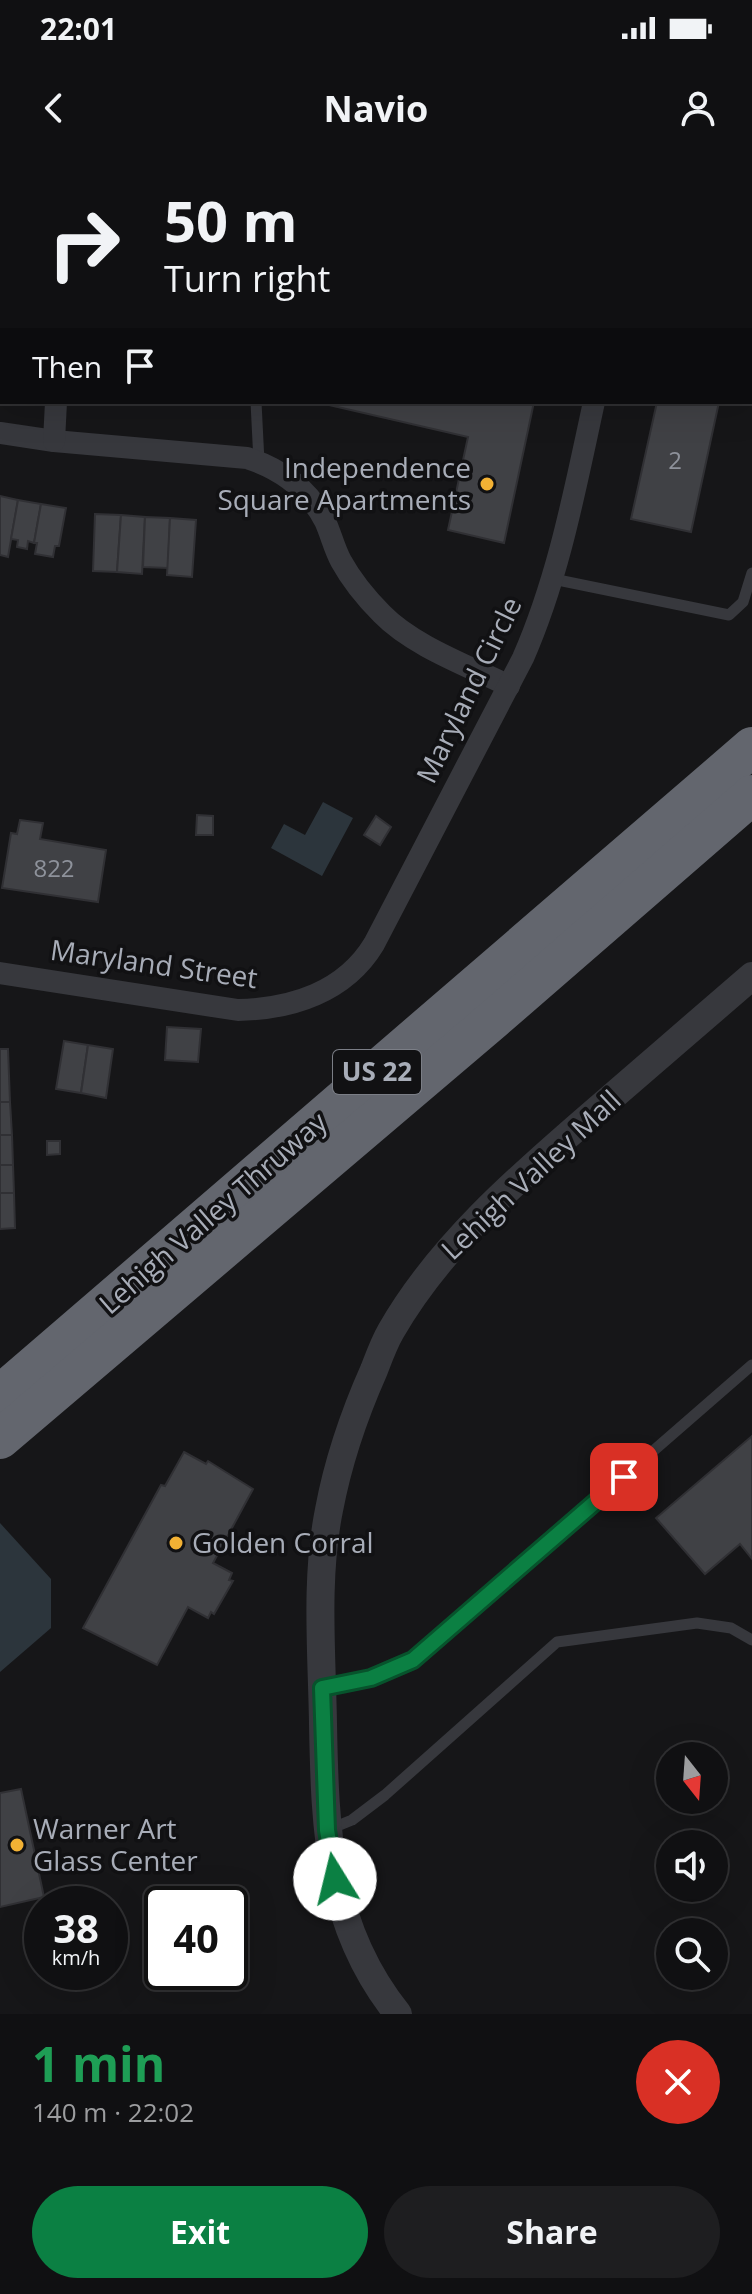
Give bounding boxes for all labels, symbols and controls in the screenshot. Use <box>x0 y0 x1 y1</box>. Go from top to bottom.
text: 22:01 <box>40 8 117 49</box>
text: Navio <box>324 84 428 133</box>
icon: back <box>32 86 76 130</box>
icon: person <box>676 86 720 130</box>
text: 50 m <box>164 182 298 258</box>
icon: right <box>32 192 136 296</box>
text: Turn right <box>164 254 330 303</box>
icon: arrive <box>118 344 162 388</box>
text: Then <box>32 346 102 387</box>
house number: 2 <box>668 443 682 476</box>
place label: Independence Square Apartments <box>217 448 471 518</box>
marker: Independence Square Apartments <box>478 475 496 493</box>
street label: Maryland Circle <box>407 590 530 789</box>
house number: 822 <box>33 851 75 884</box>
street label: Maryland Street <box>48 930 260 996</box>
road number: US 22 <box>333 1050 421 1094</box>
street label: Lehigh Valley Mall <box>432 1081 628 1267</box>
street label: Lehigh Valley Thruway <box>90 1102 335 1322</box>
pin <box>590 1443 658 1511</box>
icon: arrive <box>602 1455 646 1499</box>
place label: Golden Corral <box>192 1523 374 1561</box>
marker: Golden Corral <box>167 1534 185 1552</box>
north arrow <box>656 1742 728 1814</box>
map controls <box>656 1742 728 1990</box>
place label: Warner Art Glass Center <box>33 1809 198 1879</box>
button: sound <box>656 1830 728 1902</box>
marker: Warner Art Glass Center <box>8 1836 26 1854</box>
position arrow <box>293 1837 377 1921</box>
speed limit sign: 40 <box>144 1886 248 1990</box>
text: 38 <box>53 1900 99 1955</box>
button: search <box>656 1918 728 1990</box>
text: km/h <box>52 1944 100 1971</box>
text: 1 min <box>32 2031 165 2096</box>
button: close <box>636 2040 720 2124</box>
text: 140 m · 22:02 <box>32 2094 194 2130</box>
button: Exit <box>32 2186 368 2278</box>
button: Share <box>384 2186 720 2278</box>

